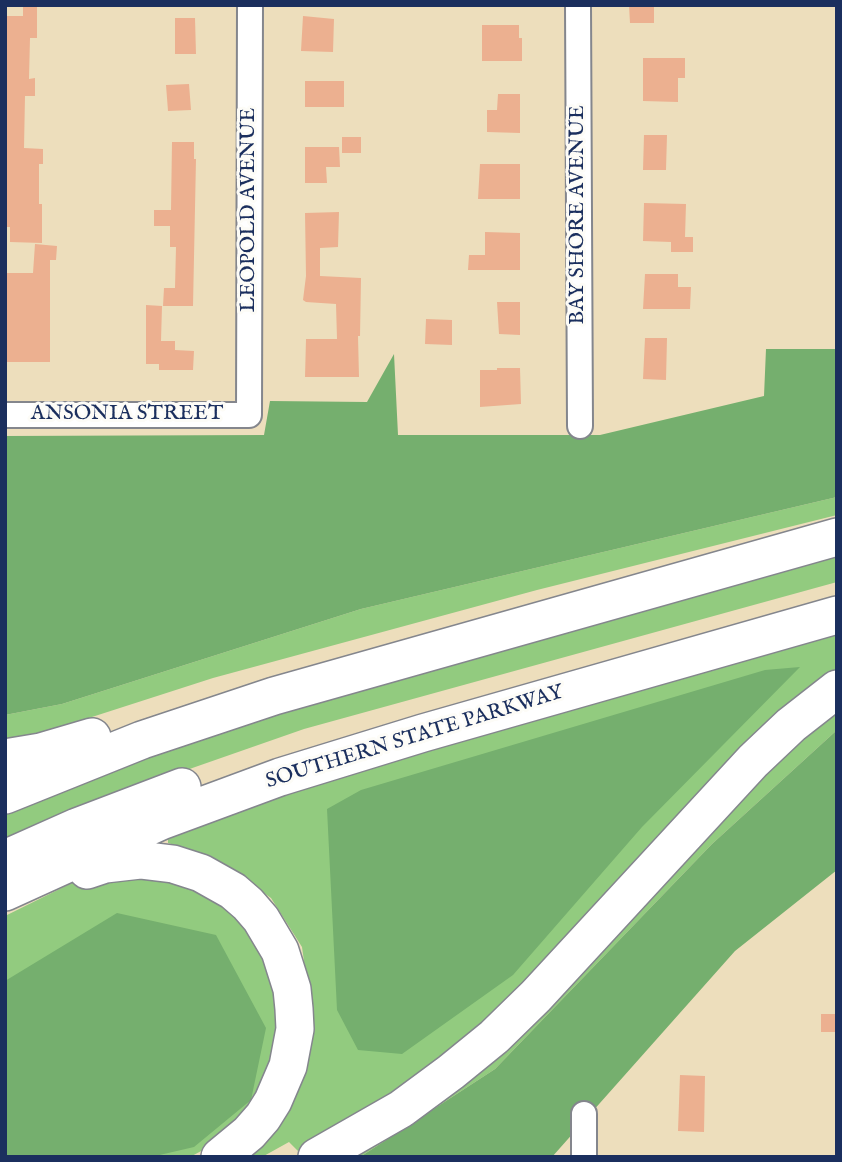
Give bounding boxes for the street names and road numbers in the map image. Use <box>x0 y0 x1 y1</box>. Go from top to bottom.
street label: BAY SHORE AVENUE <box>566 105 592 325</box>
street label: LEOPOLD AVENUE <box>237 108 263 312</box>
street label: ANSONIA STREET <box>31 402 223 428</box>
street label: SOUTHERN STATE PARKWAY <box>263 681 567 795</box>

